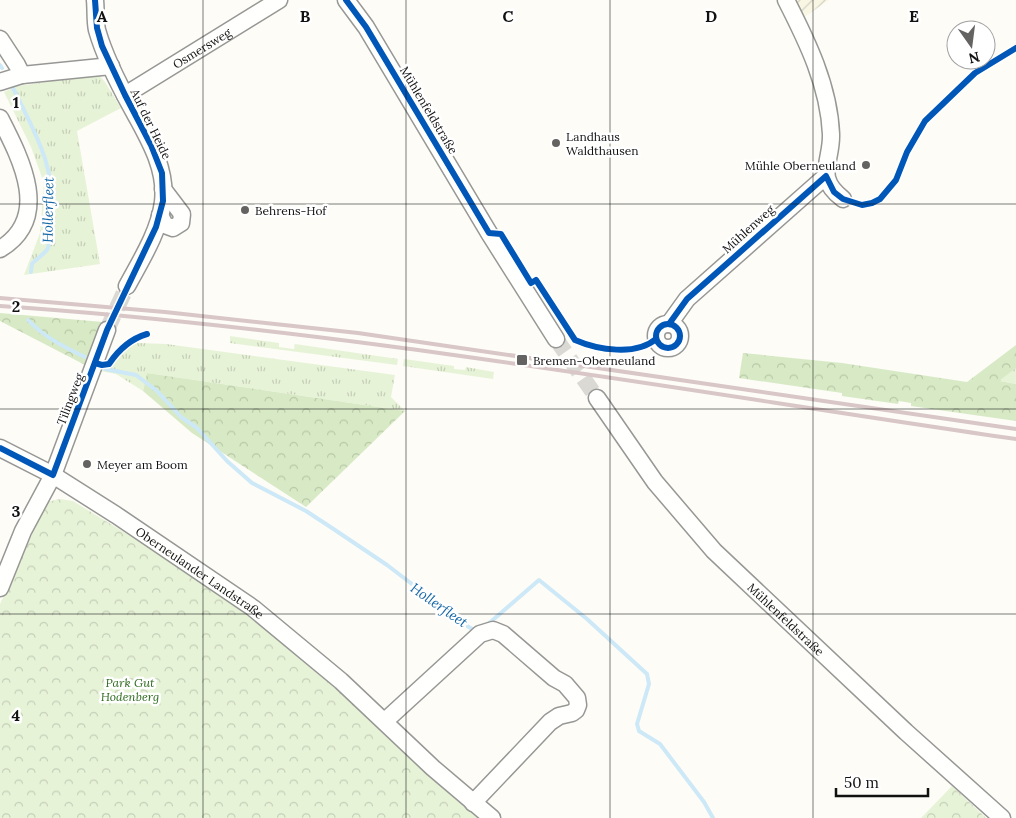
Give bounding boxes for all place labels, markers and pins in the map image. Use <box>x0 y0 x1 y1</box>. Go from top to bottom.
place label: Landhaus Waldthausen <box>566 129 639 158</box>
marker: Landhaus Waldthausen <box>550 137 562 149</box>
place label: Mühle Oberneuland <box>745 158 856 173</box>
marker: Mühle Oberneuland <box>860 159 872 171</box>
place label: Behrens-Hof <box>255 203 327 218</box>
marker: Behrens-Hof <box>239 204 251 216</box>
marker: Bremen-Oberneuland <box>515 353 529 367</box>
place label: Bremen-Oberneuland <box>533 353 655 368</box>
place label: Meyer am Boom <box>97 457 188 472</box>
marker: Meyer am Boom <box>81 458 93 470</box>

